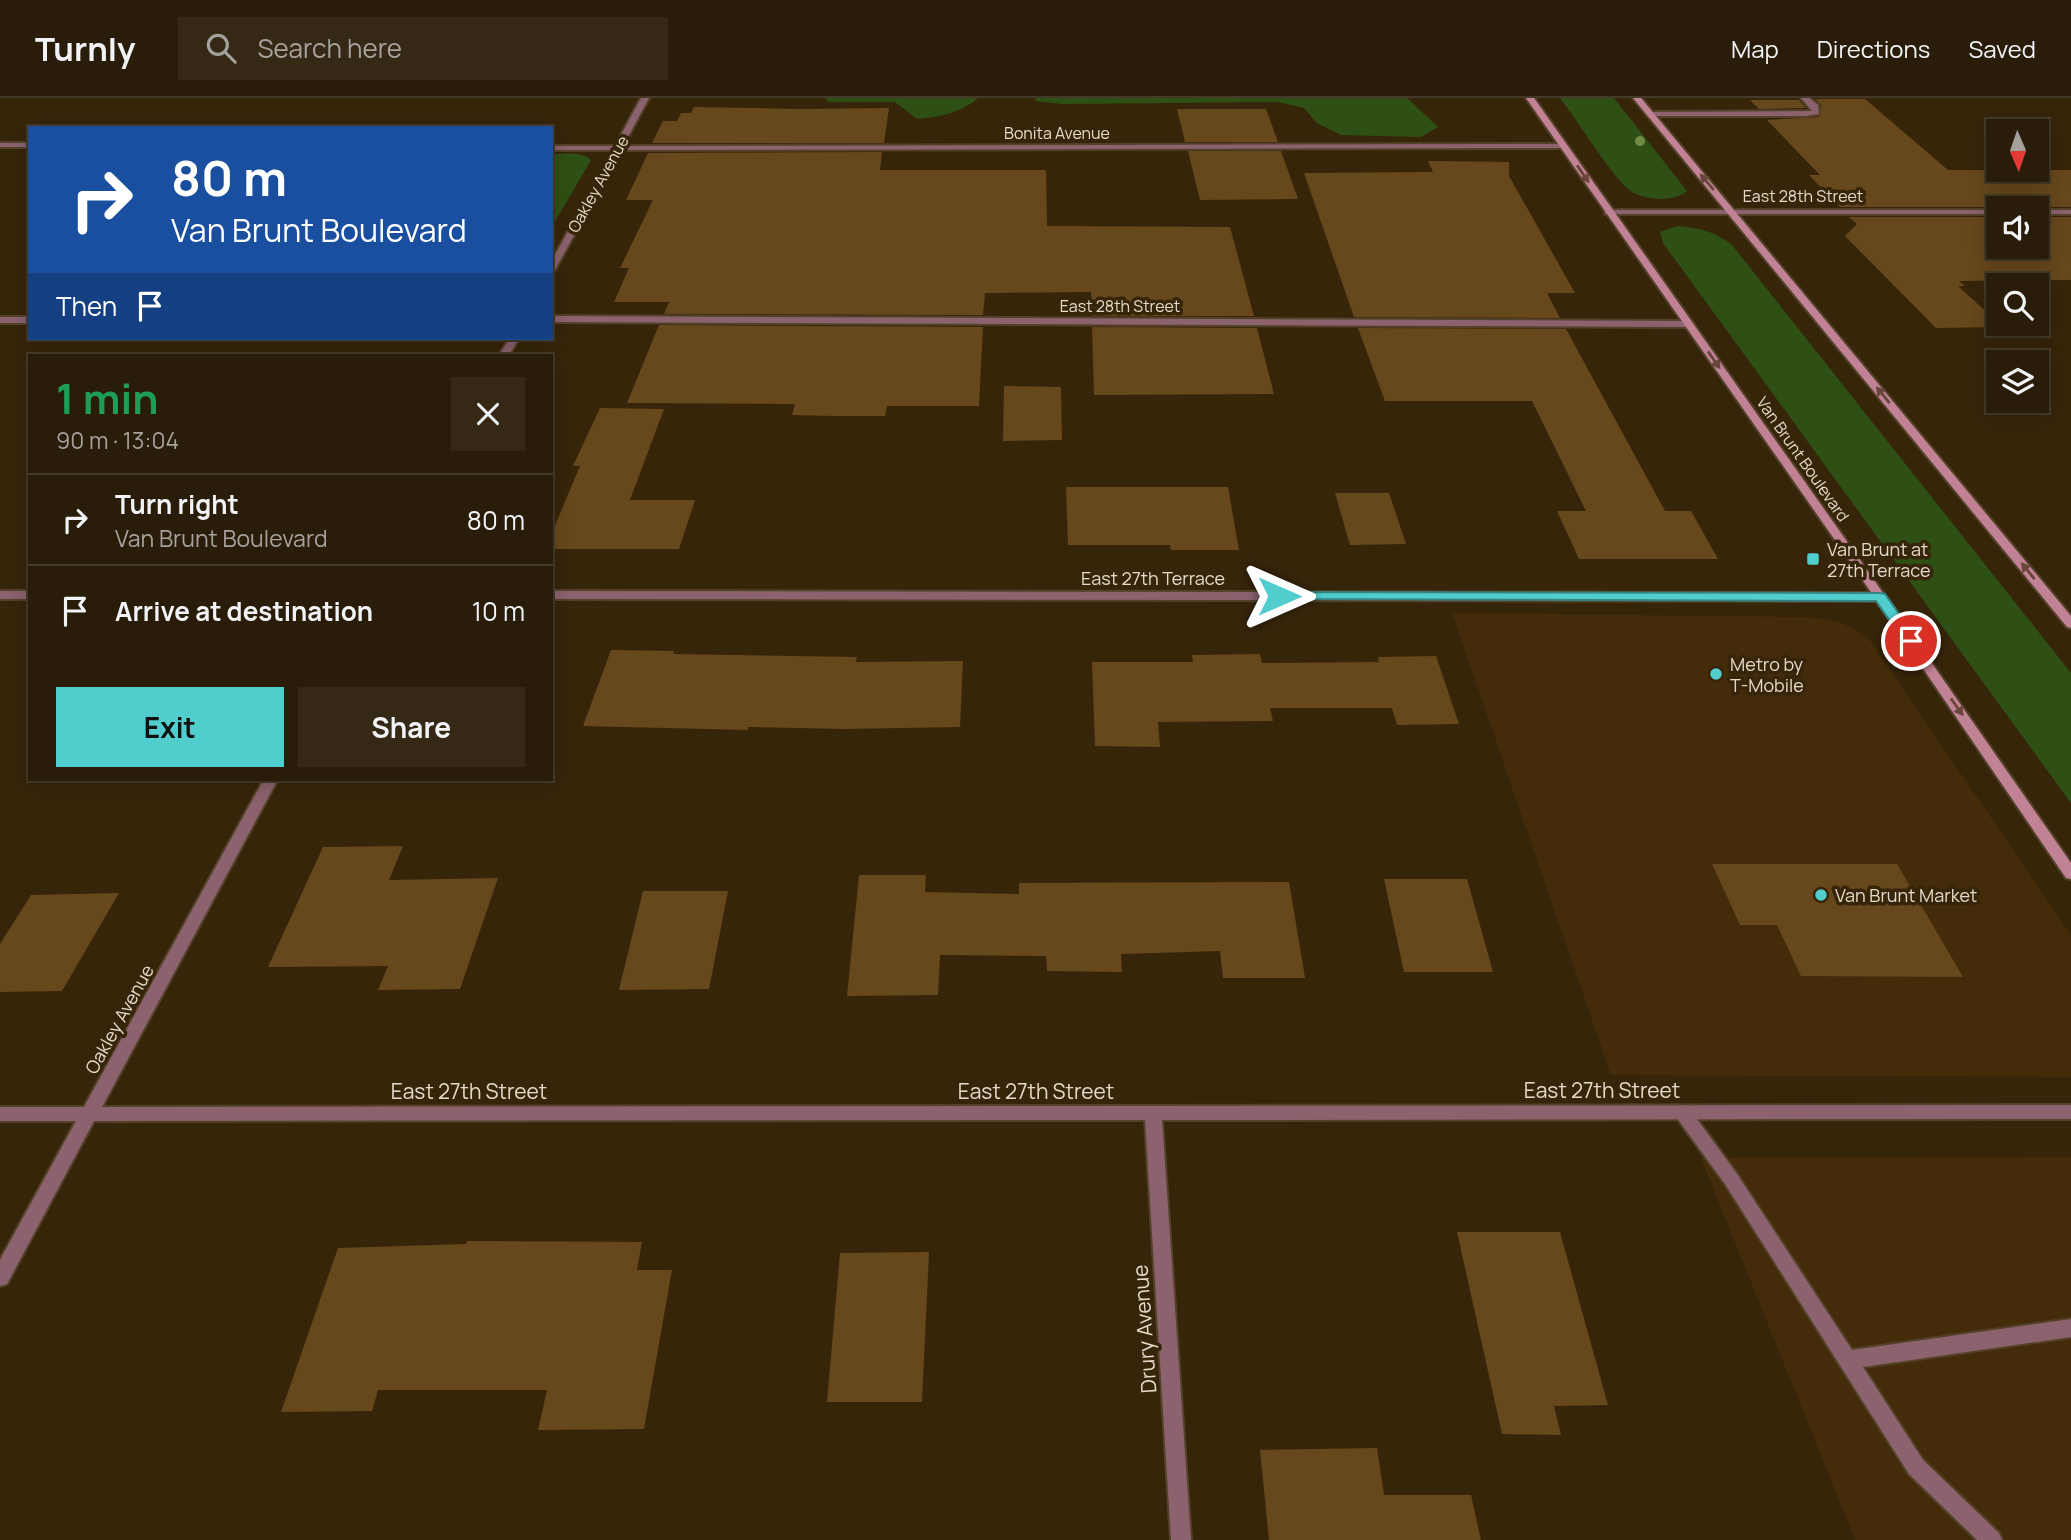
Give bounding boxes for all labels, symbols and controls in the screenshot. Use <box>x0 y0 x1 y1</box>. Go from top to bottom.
search box <box>178 17 668 80</box>
text: Turnly <box>35 26 136 71</box>
icon: search <box>202 29 240 67</box>
text: Search here <box>258 30 402 66</box>
text: Map <box>1731 32 1779 65</box>
text: Directions <box>1817 32 1930 65</box>
text: Saved <box>1968 32 2036 65</box>
north arrow <box>1986 119 2049 182</box>
map controls <box>1986 119 2049 413</box>
street label: Bonita Avenue <box>1004 122 1110 144</box>
street label: Oakley Avenue <box>562 132 634 236</box>
text: 80 m <box>171 144 287 211</box>
icon: right <box>56 154 147 245</box>
one-way arrow <box>1576 165 1589 184</box>
one-way arrow <box>1700 174 1715 191</box>
street label: East 28th Street <box>1743 185 1863 207</box>
button: sound <box>1986 196 2049 259</box>
text: Van Brunt Boulevard <box>171 208 467 252</box>
button: search <box>1986 273 2049 336</box>
icon: arrive <box>131 287 169 325</box>
text: Then <box>56 288 117 324</box>
street label: East 28th Street <box>1060 295 1180 317</box>
button: layers <box>1986 350 2049 413</box>
one-way arrow <box>1707 351 1721 369</box>
text: 1 min <box>56 369 159 427</box>
button: close <box>451 377 525 451</box>
one-way arrow <box>1876 387 1891 404</box>
street label: Van Brunt Boulevard <box>1752 392 1854 526</box>
text: 90 m · 13:04 <box>56 424 179 456</box>
text: Turn right <box>115 486 239 522</box>
icon: right <box>56 501 94 539</box>
text: 80 m <box>467 502 525 538</box>
text: Van Brunt Boulevard <box>115 522 328 554</box>
place label: Van Brunt at 27th Terrace <box>1827 537 1930 582</box>
marker: Van Brunt at 27th Terrace <box>1805 551 1821 567</box>
position arrow <box>1242 559 1316 633</box>
one-way arrow <box>2020 563 2035 581</box>
street label: East 27th Terrace <box>1081 566 1225 590</box>
icon: arrive <box>56 592 94 630</box>
text: Arrive at destination <box>115 593 373 629</box>
text: 10 m <box>472 593 525 629</box>
pin <box>1881 611 1941 671</box>
icon: arrive <box>1892 622 1930 660</box>
place label: Metro by T-Mobile <box>1730 652 1804 697</box>
marker: Metro by T-Mobile <box>1708 666 1724 682</box>
button: Exit <box>56 687 284 767</box>
button: Share <box>298 687 525 767</box>
one-way arrow <box>1950 697 1963 717</box>
place label: Van Brunt Market <box>1835 883 1977 907</box>
marker: Van Brunt Market <box>1813 887 1829 903</box>
street label: Oakley Avenue <box>79 960 159 1078</box>
street label: East 27th Street <box>1524 1076 1680 1104</box>
street label: East 27th Street <box>391 1077 547 1105</box>
street label: East 27th Street <box>958 1077 1114 1105</box>
street label: Drury Avenue <box>1126 1264 1162 1394</box>

